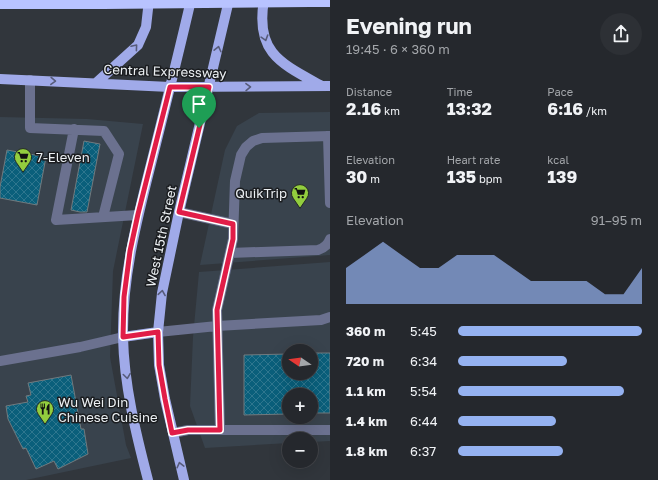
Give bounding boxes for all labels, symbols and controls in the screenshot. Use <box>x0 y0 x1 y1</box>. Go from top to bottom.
text: Evening run <box>346 12 472 39</box>
button: share <box>600 13 642 55</box>
one-way arrow <box>260 35 269 42</box>
text: 19:45 · 6 × 360 m <box>346 41 450 57</box>
one-way arrow <box>130 44 137 52</box>
one-way arrow <box>213 46 221 53</box>
street label: Central Expressway <box>103 61 228 81</box>
one-way arrow <box>50 77 56 86</box>
one-way arrow <box>245 83 251 91</box>
text: Distance <box>346 85 392 98</box>
text: Time <box>447 85 473 98</box>
text: Pace <box>547 85 573 98</box>
pin <box>182 87 216 128</box>
icon: arrive <box>188 93 210 115</box>
text: 2.16 <box>346 98 381 119</box>
text: 13:32 <box>447 98 492 119</box>
text: 6:16 <box>547 98 583 119</box>
text: km <box>381 104 400 117</box>
text: /km <box>583 104 607 117</box>
supermarket icon: 7-Eleven <box>13 147 33 172</box>
place label: 7-Eleven <box>36 149 90 165</box>
text: Elevation <box>346 153 395 166</box>
text: Heart rate <box>447 153 500 166</box>
text: kcal <box>547 153 569 166</box>
text: 30 <box>346 166 367 187</box>
text: 135 <box>447 166 476 187</box>
text: 139 <box>547 166 577 187</box>
text: m <box>367 172 380 185</box>
text: bpm <box>476 172 502 185</box>
supermarket icon: QuikTrip <box>290 183 310 208</box>
street label: West 15th Street <box>142 184 180 288</box>
place label: QuikTrip <box>235 185 287 201</box>
text: Elevation <box>346 212 404 228</box>
text: 91–95 m <box>591 212 642 228</box>
one-way arrow <box>157 290 166 296</box>
text: 360 m <box>346 323 385 339</box>
text: 5:45 <box>410 323 437 339</box>
north arrow <box>282 344 318 380</box>
map controls <box>282 344 318 468</box>
text: 720 m <box>346 353 384 369</box>
text: 6:34 <box>410 353 437 369</box>
one-way arrow <box>122 373 131 379</box>
text: 1.1 km <box>346 383 386 399</box>
text: 5:54 <box>410 383 437 399</box>
button: + <box>282 388 318 424</box>
place label: Wu Wei Din Chinese Cuisine <box>58 394 158 425</box>
restaurant icon: Wu Wei Din Chinese Cuisine <box>35 399 55 424</box>
text: 1.4 km <box>346 413 387 429</box>
text: 6:44 <box>410 413 438 429</box>
button: − <box>282 432 318 468</box>
text: 1.8 km <box>346 443 387 459</box>
text: 6:37 <box>410 443 436 459</box>
one-way arrow <box>177 461 185 468</box>

